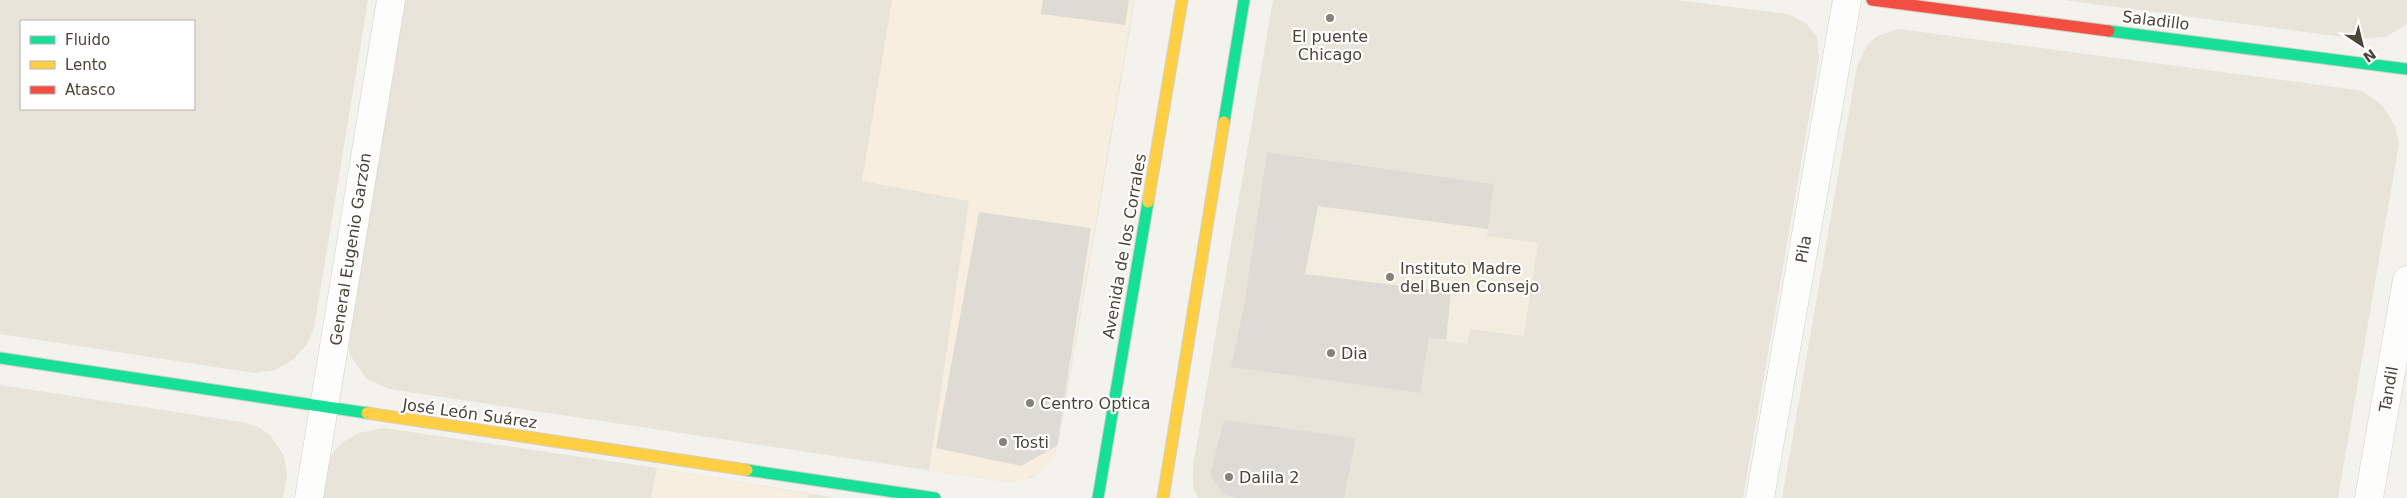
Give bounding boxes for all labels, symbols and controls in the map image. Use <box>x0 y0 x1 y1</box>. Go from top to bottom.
street label: Saladillo <box>2121 7 2191 34</box>
marker: El puente Chicago <box>1324 12 1336 24</box>
legend <box>20 20 195 110</box>
north arrow <box>2337 20 2387 70</box>
place label: El puente Chicago <box>1292 27 1368 64</box>
text: Fluido <box>65 31 110 49</box>
text: N <box>2360 46 2379 66</box>
text: Lento <box>65 56 107 74</box>
text: Atasco <box>65 81 115 99</box>
street label: General Eugenio Garzón <box>326 151 375 347</box>
street label: Avenida de los Corrales <box>1099 152 1150 340</box>
street label: Pila <box>1792 234 1815 265</box>
place label: Instituto Madre del Buen Consejo <box>1400 259 1539 296</box>
marker: Instituto Madre del Buen Consejo <box>1384 271 1396 283</box>
place label: Dia <box>1341 344 1368 363</box>
marker: Dia <box>1325 347 1337 359</box>
street label: Tandil <box>2375 365 2402 414</box>
street label: José León Suárez <box>400 394 539 432</box>
place label: Centro Optica <box>1040 394 1151 413</box>
marker: Centro Optica <box>1024 397 1036 409</box>
place label: Tosti <box>1012 433 1049 452</box>
marker: Tosti <box>997 436 1009 448</box>
place label: Dalila 2 <box>1239 468 1300 487</box>
marker: Dalila 2 <box>1223 471 1235 483</box>

